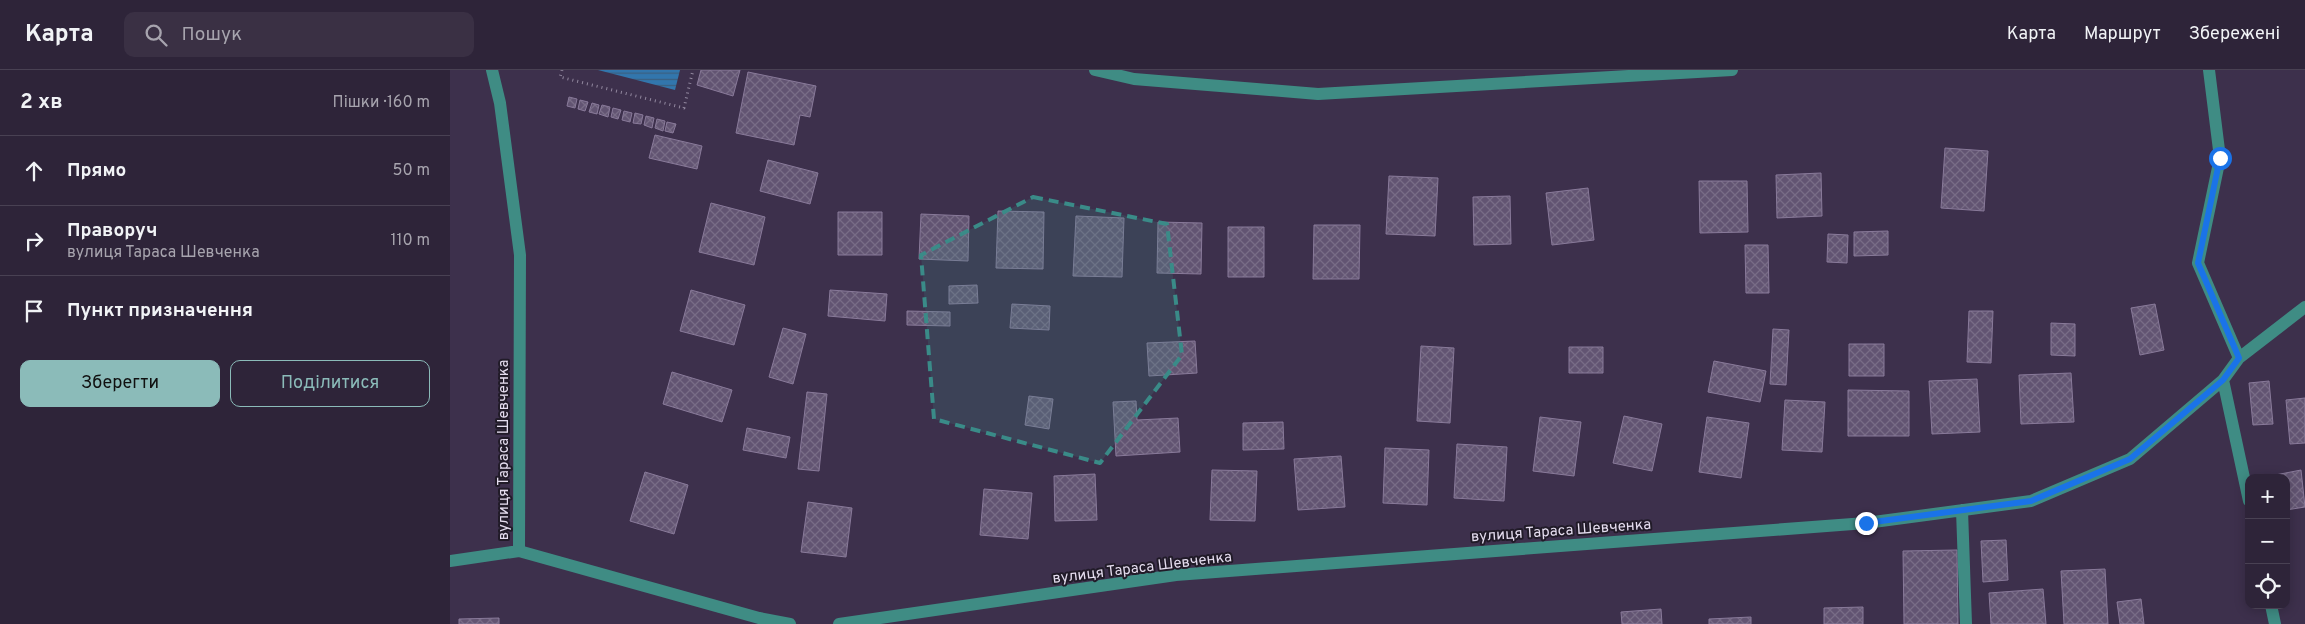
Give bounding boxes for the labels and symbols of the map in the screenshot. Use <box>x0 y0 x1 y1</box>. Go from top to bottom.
route start <box>2209 147 2232 170</box>
street label: вулиця Тараса Шевченка <box>495 360 514 540</box>
route end <box>1855 512 1878 535</box>
street label: вулиця Тараса Шевченка <box>1470 516 1652 547</box>
street label: вулиця Тараса Шевченка <box>1051 548 1233 589</box>

